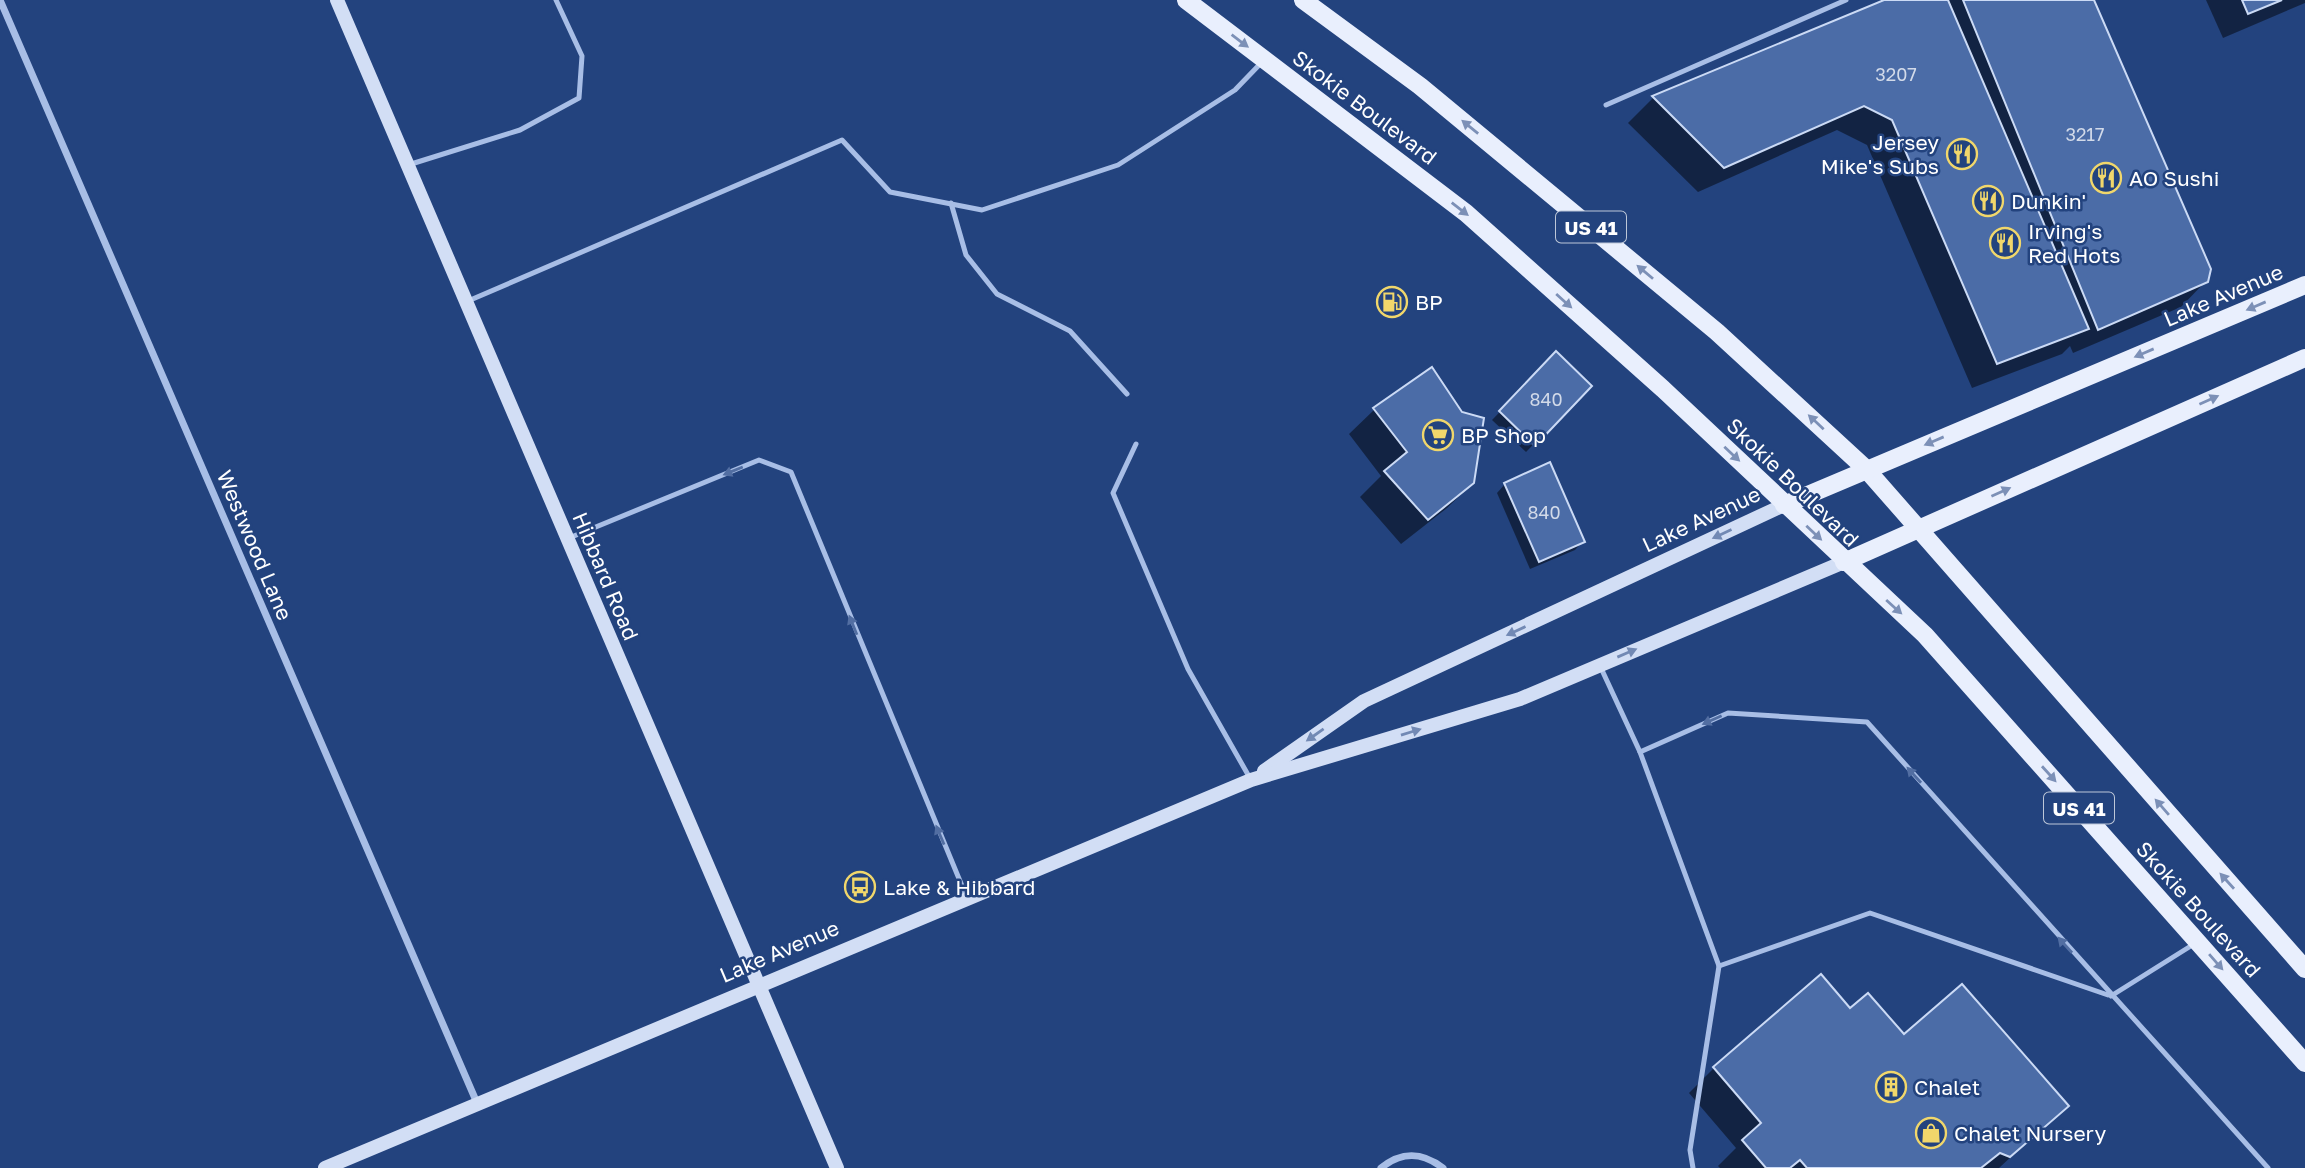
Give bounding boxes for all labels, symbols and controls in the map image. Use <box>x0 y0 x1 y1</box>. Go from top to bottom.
one-way arrow <box>1231 34 1249 49</box>
street label: Skokie Boulevard <box>1288 44 1442 170</box>
house number: 3207 <box>1875 63 1917 85</box>
one-way arrow <box>1461 120 1478 135</box>
house number: 3217 <box>2065 123 2105 145</box>
place label: Jersey Mike's Subs <box>1821 129 1939 179</box>
restaurant icon: Jersey Mike's Subs <box>1945 137 1979 171</box>
restaurant icon: AO Sushi <box>2089 161 2123 195</box>
place label: AO Sushi <box>2129 165 2219 191</box>
restaurant icon: Dunkin' <box>1971 184 2005 218</box>
place label: Dunkin' <box>2011 188 2086 214</box>
one-way arrow <box>1451 201 1469 216</box>
road number: US 41 <box>1556 212 1626 243</box>
place label: Irving's Red Hots <box>2028 218 2121 268</box>
restaurant icon: Irving's Red Hots <box>1988 226 2022 260</box>
street label: Lake Avenue <box>2159 258 2287 332</box>
one-way arrow <box>1637 265 1654 280</box>
fuel station icon: BP <box>1375 285 1409 319</box>
place label: BP <box>1415 289 1443 315</box>
one-way arrow <box>1556 293 1573 308</box>
one-way arrow <box>2246 300 2266 312</box>
one-way arrow <box>2134 347 2154 359</box>
house number: 840 <box>1529 388 1563 410</box>
one-way arrow <box>2199 394 2219 406</box>
street label: Skokie Boulevard <box>1721 412 1865 552</box>
one-way arrow <box>1808 415 1825 431</box>
supermarket icon: BP Shop <box>1421 418 1455 452</box>
place label: BP Shop <box>1461 422 1546 448</box>
one-way arrow <box>1923 435 1944 446</box>
one-way arrow <box>1724 446 1741 463</box>
street label: Westwood Lane <box>212 466 298 624</box>
one-way arrow <box>722 466 743 477</box>
street label: Lake Avenue <box>1638 480 1764 558</box>
one-way arrow <box>1991 486 2011 498</box>
house number: 840 <box>1527 501 1561 523</box>
street label: Hibbard Road <box>567 508 645 644</box>
one-way arrow <box>1805 525 1822 541</box>
one-way arrow <box>1712 528 1732 540</box>
one-way arrow <box>1886 599 1903 615</box>
one-way arrow <box>848 614 859 635</box>
one-way arrow <box>1506 625 1526 636</box>
one-way arrow <box>1617 648 1638 659</box>
one-way arrow <box>1702 714 1722 726</box>
one-way arrow <box>1400 726 1421 736</box>
one-way arrow <box>1306 728 1324 742</box>
one-way arrow <box>2041 765 2057 783</box>
one-way arrow <box>1907 767 1922 784</box>
road number: US 41 <box>2044 792 2114 824</box>
one-way arrow <box>2155 799 2170 816</box>
one-way arrow <box>934 825 946 845</box>
street label: Skokie Boulevard <box>2131 836 2267 982</box>
bus stop icon: Lake & Hibbard <box>843 870 877 904</box>
one-way arrow <box>2219 872 2235 890</box>
place label: Lake & Hibbard <box>883 874 1035 900</box>
street label: Lake Avenue <box>715 914 843 988</box>
one-way arrow <box>2057 936 2073 954</box>
one-way arrow <box>2208 954 2224 971</box>
building icon: Chalet <box>1874 1070 1908 1104</box>
place label: Chalet <box>1914 1074 1980 1100</box>
shop icon: Chalet Nursery <box>1914 1116 1948 1150</box>
place label: Chalet Nursery <box>1954 1120 2106 1146</box>

